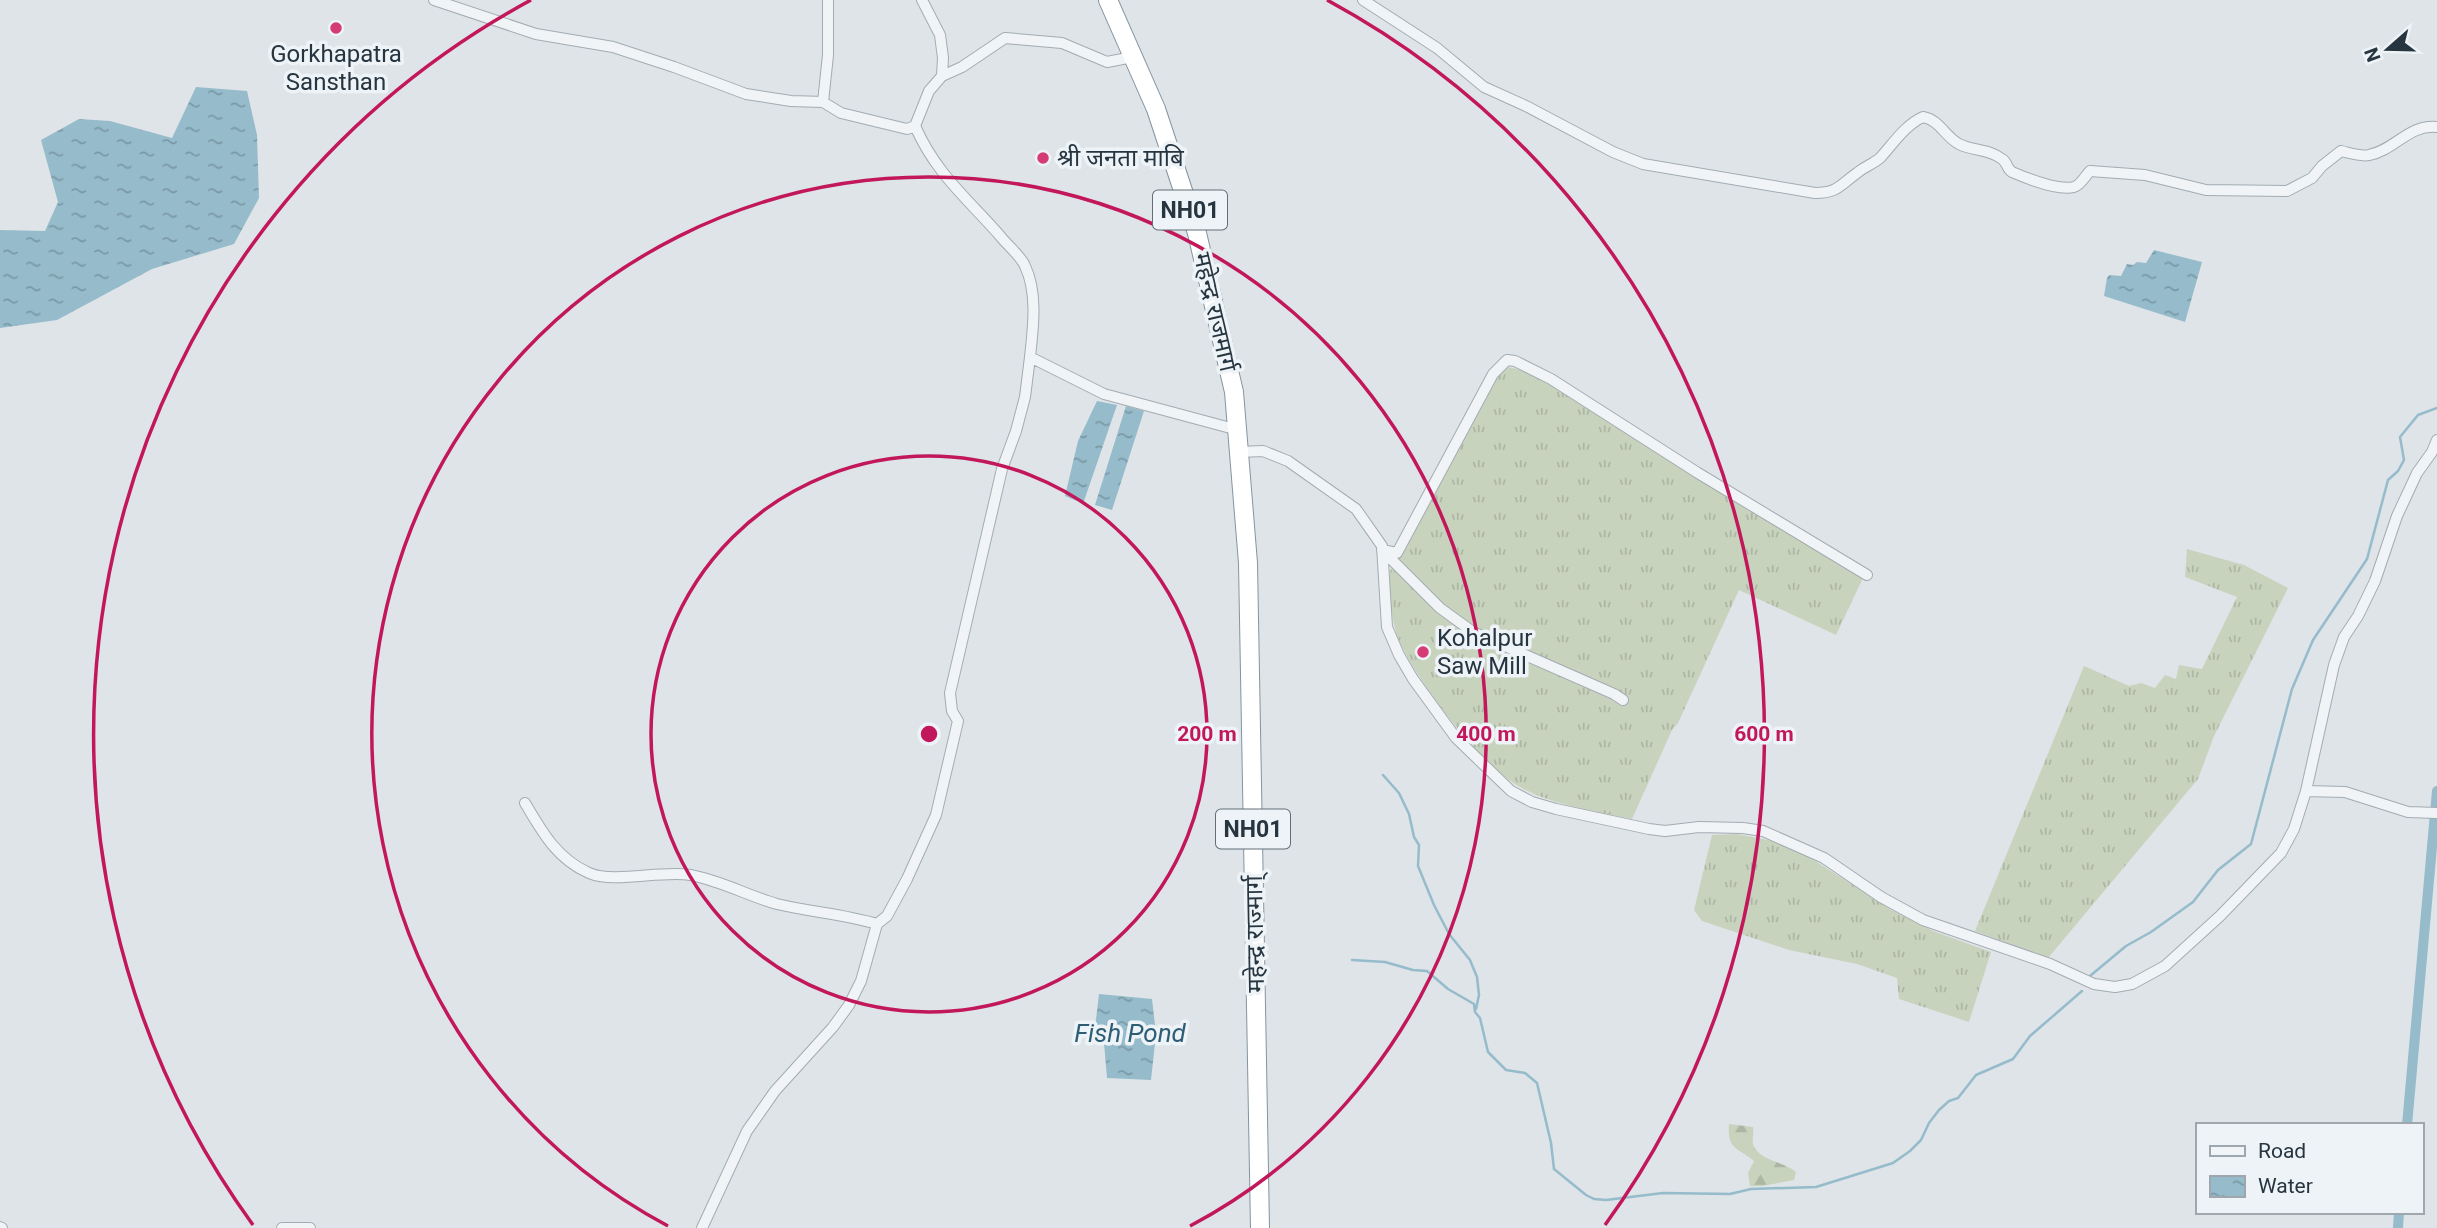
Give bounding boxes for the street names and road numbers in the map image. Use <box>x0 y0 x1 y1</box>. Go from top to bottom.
road number: NH01 <box>1153 190 1227 230</box>
street label: महेन्द्र राजमार्ग <box>1188 250 1242 375</box>
road number: NH01 <box>1216 810 1290 848</box>
street label: महेन्द्र राज्मार्ग् <box>1240 871 1270 993</box>

